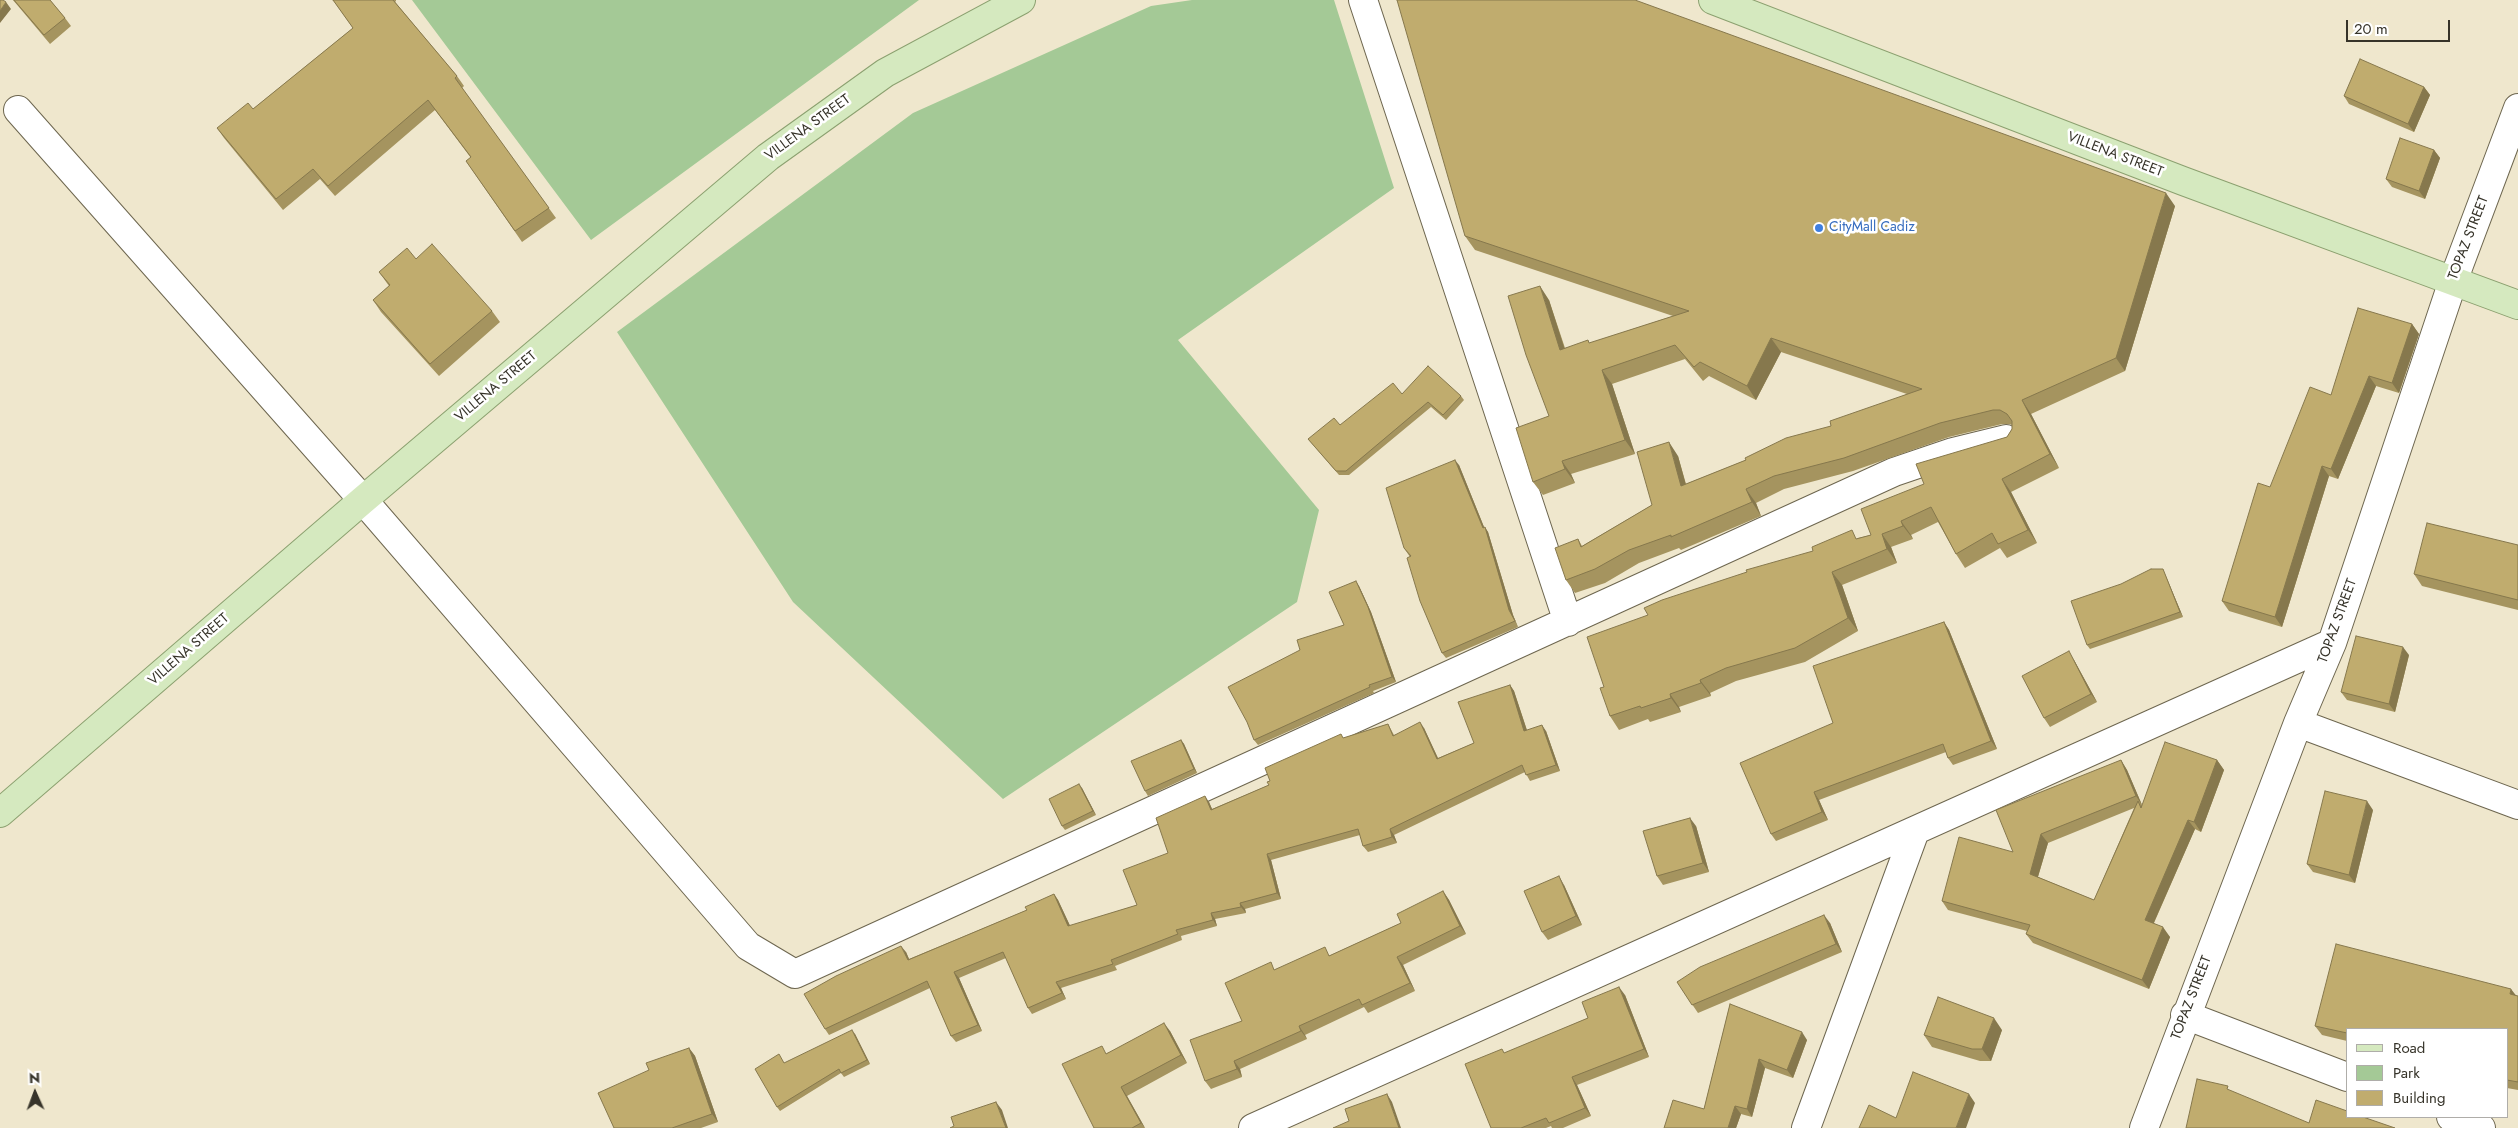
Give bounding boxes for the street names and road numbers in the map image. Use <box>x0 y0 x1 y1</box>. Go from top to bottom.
street label: VILLENA STREET <box>762 91 854 165</box>
street label: VILLENA STREET <box>2065 129 2165 181</box>
street label: TOPAZ STREET <box>2445 194 2493 282</box>
street label: VILLENA STREET <box>452 348 540 426</box>
street label: TOPAZ STREET <box>2315 577 2361 665</box>
street label: VILLENA STREET <box>145 610 233 690</box>
street label: TOPAZ STREET <box>2168 954 2216 1042</box>

